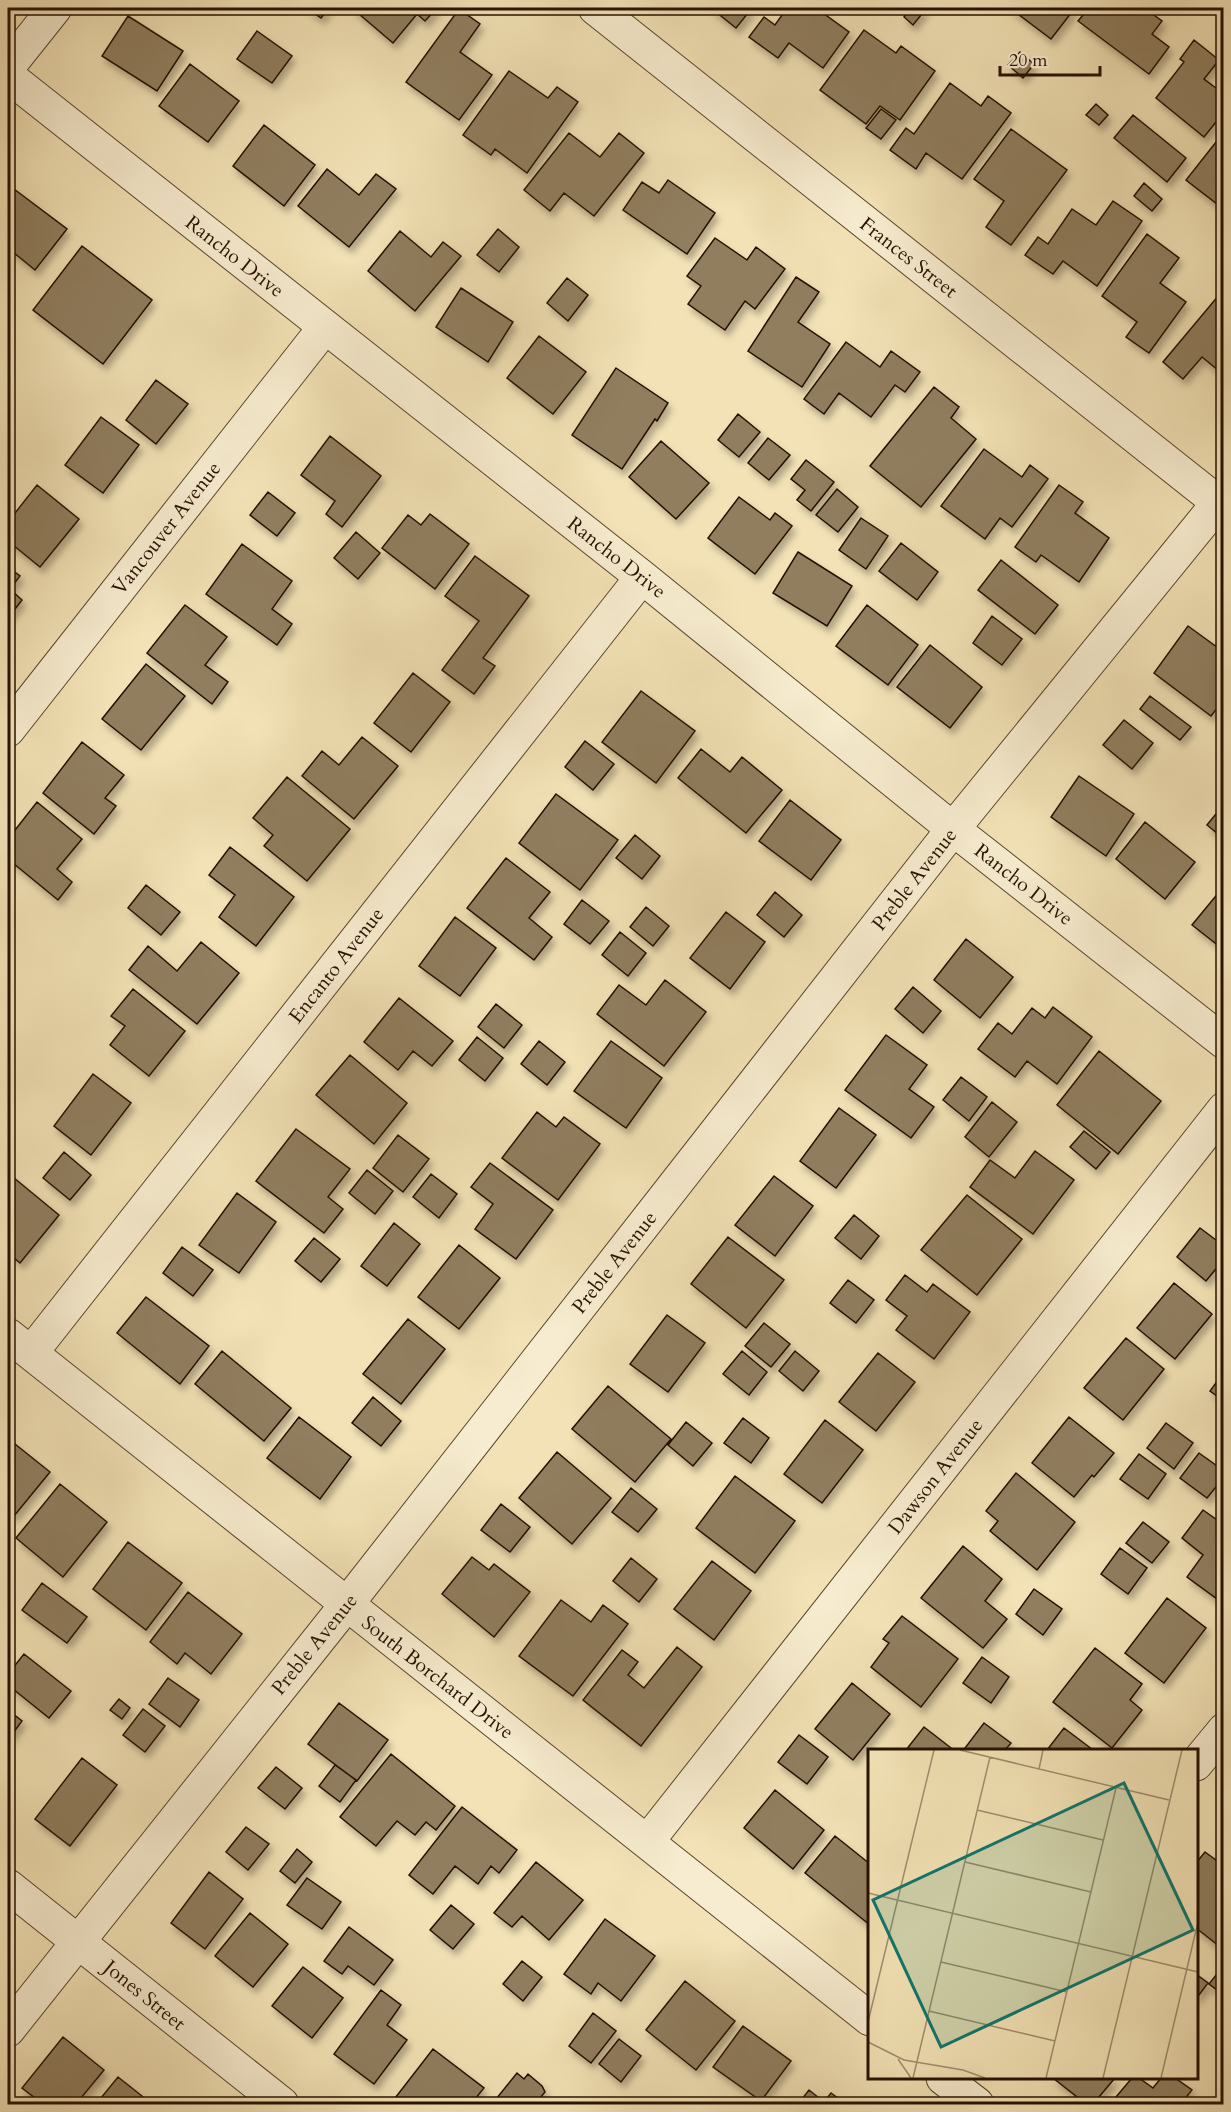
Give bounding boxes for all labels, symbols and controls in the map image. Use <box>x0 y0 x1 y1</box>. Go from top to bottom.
scale bar <box>1000 39 1100 77</box>
text: 20 m <box>1009 48 1048 73</box>
street label: Rancho Drive <box>180 209 290 304</box>
street label: Frances Street <box>854 211 964 304</box>
street label: Vancouver Avenue <box>106 456 227 601</box>
street label: Rancho Drive <box>562 510 672 605</box>
street label: Preble Avenue <box>866 822 963 936</box>
street label: Rancho Drive <box>969 837 1079 932</box>
street label: Encanto Avenue <box>283 902 390 1029</box>
street label: Preble Avenue <box>566 1205 663 1319</box>
street label: Dawson Avenue <box>882 1413 989 1540</box>
street label: Preble Avenue <box>265 1588 364 1701</box>
street label: South Borchard Drive <box>356 1609 520 1745</box>
inset map <box>868 1749 1198 2079</box>
street label: Jones Street <box>96 1952 192 2037</box>

